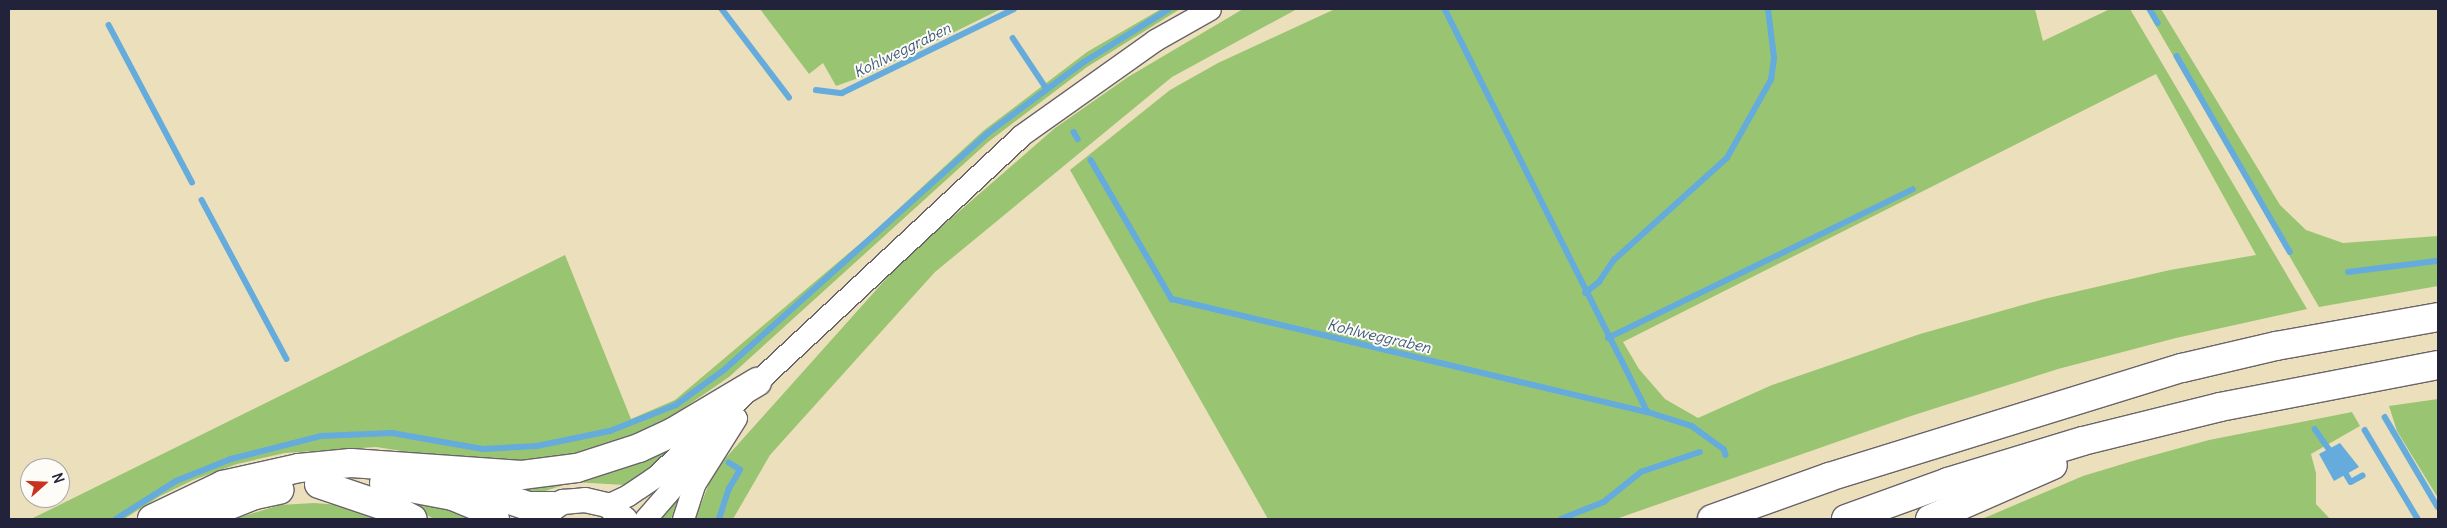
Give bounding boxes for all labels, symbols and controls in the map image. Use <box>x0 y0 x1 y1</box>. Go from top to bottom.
water label: Kohlweggraben <box>851 19 953 81</box>
water label: Kohlweggraben <box>1325 315 1433 357</box>
north arrow <box>20 458 70 508</box>
text: N <box>48 471 68 486</box>

